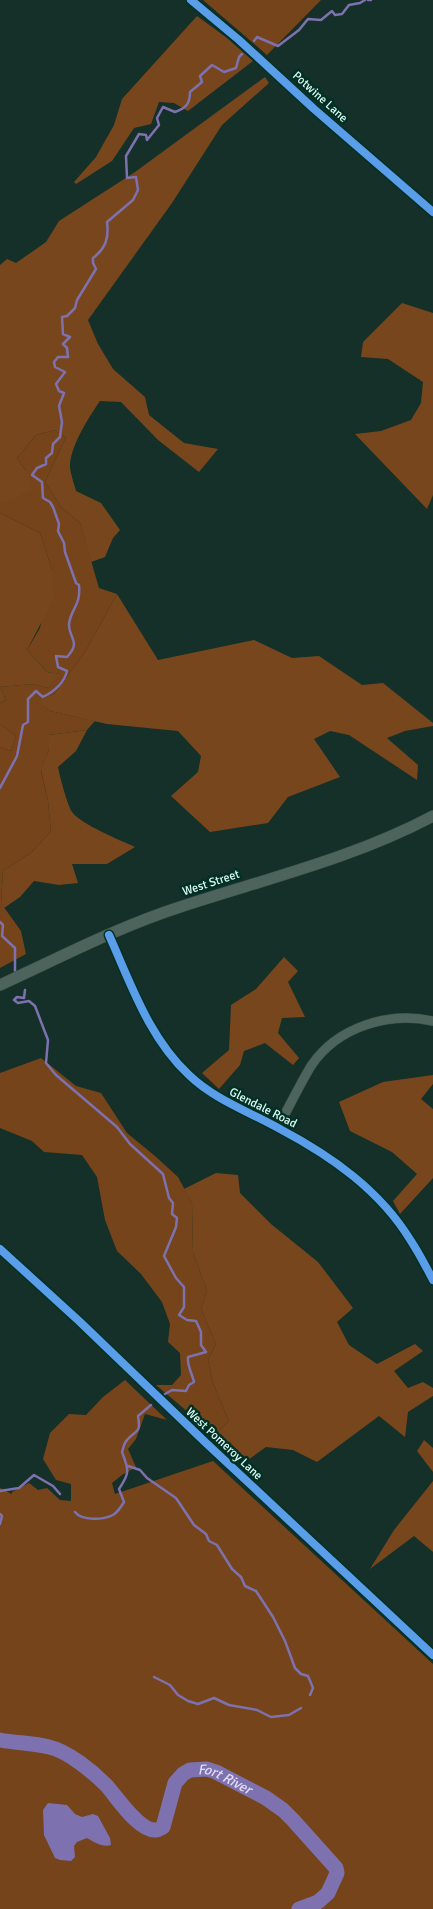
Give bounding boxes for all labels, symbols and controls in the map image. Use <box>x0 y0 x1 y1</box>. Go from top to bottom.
street label: Potwine Lane <box>289 68 351 126</box>
street label: West Street <box>181 867 241 899</box>
street label: Glendale Road <box>227 1085 299 1131</box>
street label: West Pomeroy Lane <box>183 1405 265 1483</box>
water label: Fort River <box>197 1760 256 1798</box>

